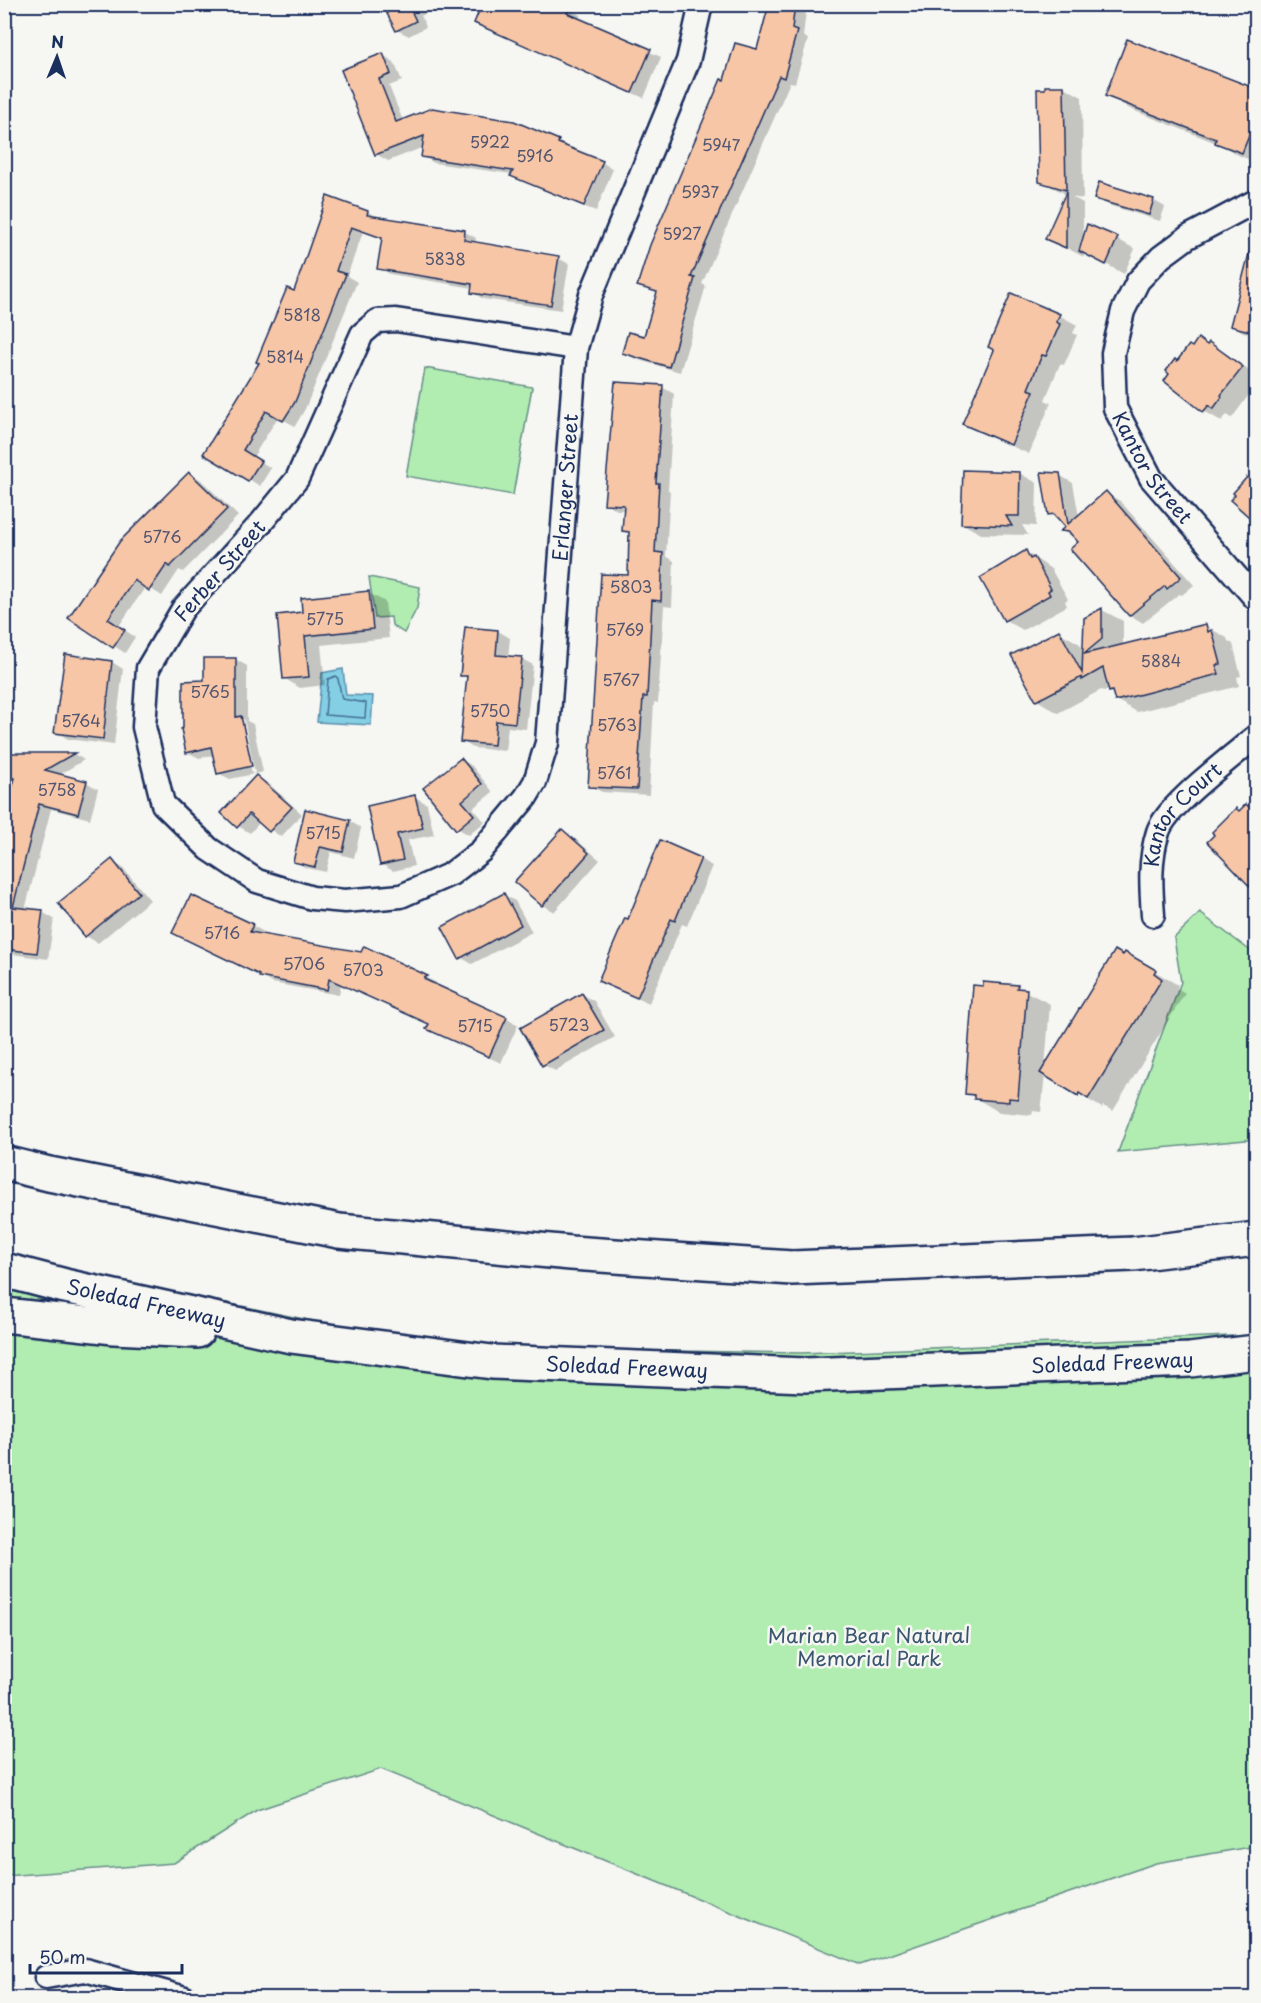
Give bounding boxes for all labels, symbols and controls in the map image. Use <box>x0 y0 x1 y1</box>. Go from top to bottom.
north arrow <box>27 27 87 87</box>
text: N <box>51 29 64 53</box>
house number: 5922 <box>470 129 510 153</box>
house number: 5947 <box>702 132 741 156</box>
house number: 5916 <box>516 143 554 167</box>
house number: 5937 <box>681 179 720 203</box>
house number: 5927 <box>663 221 701 245</box>
house number: 5838 <box>424 246 466 270</box>
house number: 5818 <box>283 302 321 326</box>
house number: 5814 <box>266 344 304 368</box>
street label: Kantor Street <box>1105 406 1200 530</box>
street label: Erlanger Street <box>544 413 585 562</box>
street label: Ferber Street <box>166 513 272 628</box>
house number: 5776 <box>142 524 182 548</box>
house number: 5803 <box>610 574 652 598</box>
house number: 5775 <box>306 606 344 630</box>
house number: 5769 <box>606 617 644 641</box>
house number: 5884 <box>1141 648 1181 672</box>
house number: 5767 <box>602 667 640 691</box>
house number: 5765 <box>190 679 230 703</box>
house number: 5750 <box>470 698 510 722</box>
house number: 5764 <box>61 708 101 732</box>
house number: 5763 <box>597 712 637 736</box>
street label: Kantor Court <box>1136 755 1228 868</box>
house number: 5761 <box>597 760 631 784</box>
house number: 5758 <box>38 777 76 801</box>
house number: 5715 <box>305 820 341 844</box>
house number: 5716 <box>204 920 240 944</box>
house number: 5706 <box>283 951 325 975</box>
house number: 5703 <box>342 957 384 981</box>
house number: 5723 <box>549 1012 589 1036</box>
house number: 5715 <box>457 1013 493 1037</box>
street label: Soledad Freeway <box>64 1271 229 1335</box>
street label: Soledad Freeway <box>1030 1344 1194 1380</box>
street label: Soledad Freeway <box>545 1348 709 1385</box>
park label: Marian Bear Natural Memorial Park <box>768 1620 970 1673</box>
scale bar <box>30 1937 182 1975</box>
text: 50 m <box>39 1943 86 1970</box>

